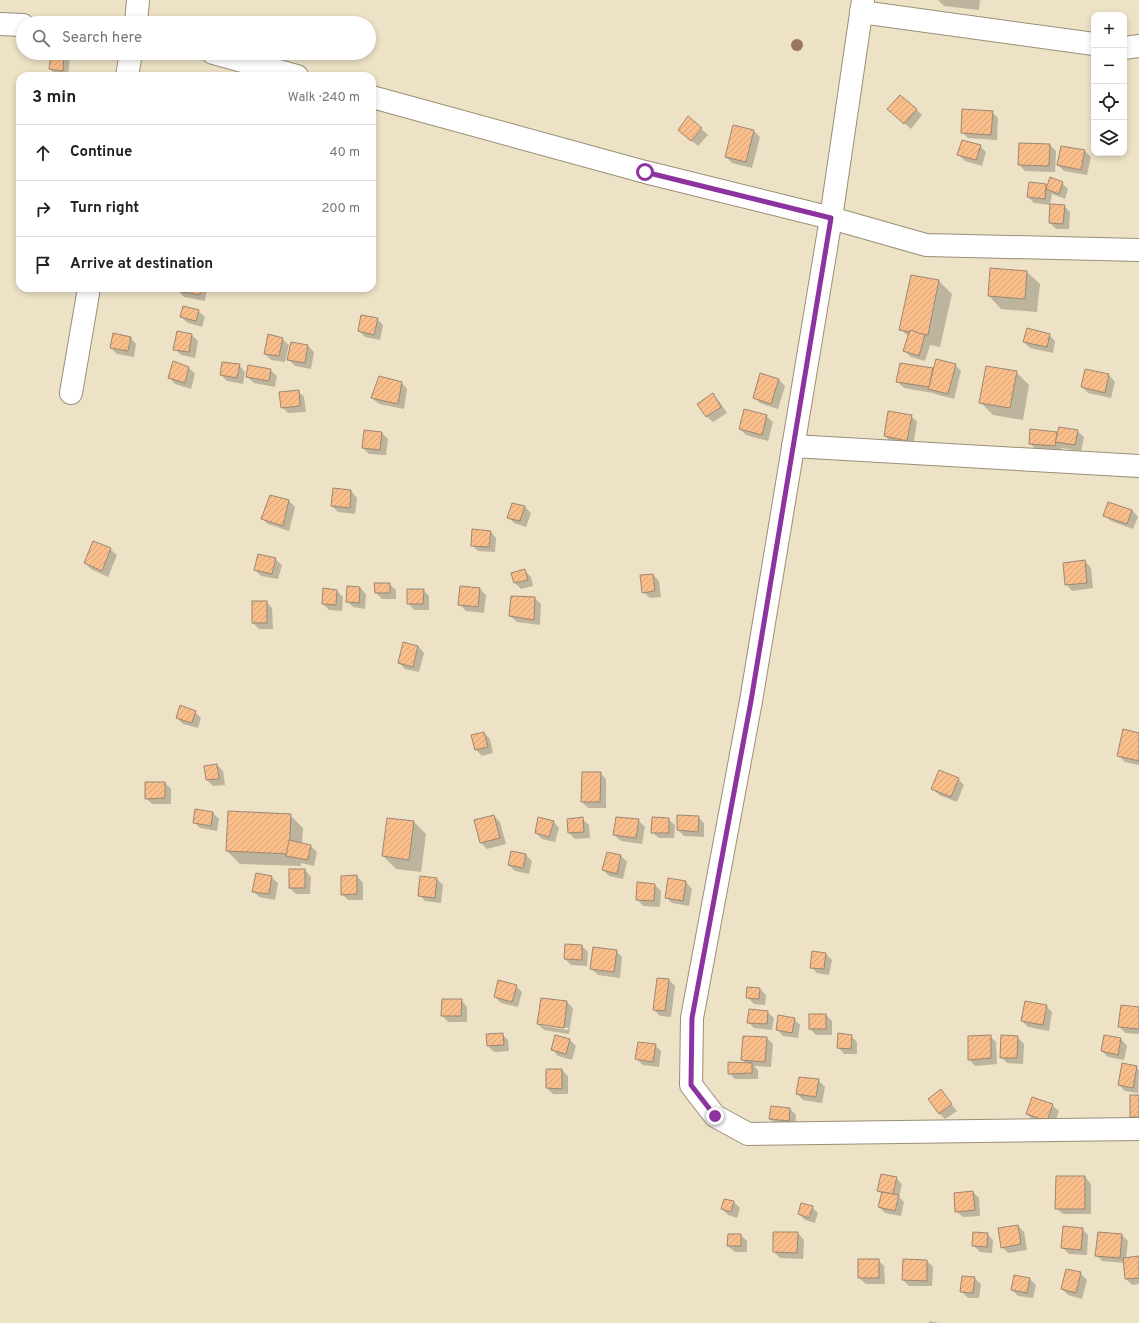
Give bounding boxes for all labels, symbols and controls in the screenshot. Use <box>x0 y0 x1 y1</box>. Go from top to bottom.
map controls <box>1091 12 1127 156</box>
button: + <box>1091 12 1127 48</box>
search box <box>16 16 376 60</box>
icon: search <box>30 27 52 49</box>
text: Search here <box>62 29 142 48</box>
button: − <box>1091 48 1127 84</box>
button: locate <box>1091 84 1127 120</box>
text: 3 min <box>32 87 76 109</box>
text: Walk · 240 m <box>288 90 360 106</box>
button: layers <box>1091 120 1127 156</box>
icon: ahead <box>32 142 54 164</box>
text: Continue <box>70 143 132 162</box>
text: 40 m <box>330 145 360 161</box>
route start <box>636 163 654 181</box>
icon: right <box>32 198 54 220</box>
text: Turn right <box>70 199 139 218</box>
text: 200 m <box>321 201 360 217</box>
icon: arrive <box>32 254 54 276</box>
text: Arrive at destination <box>70 255 213 274</box>
route end <box>706 1107 724 1125</box>

